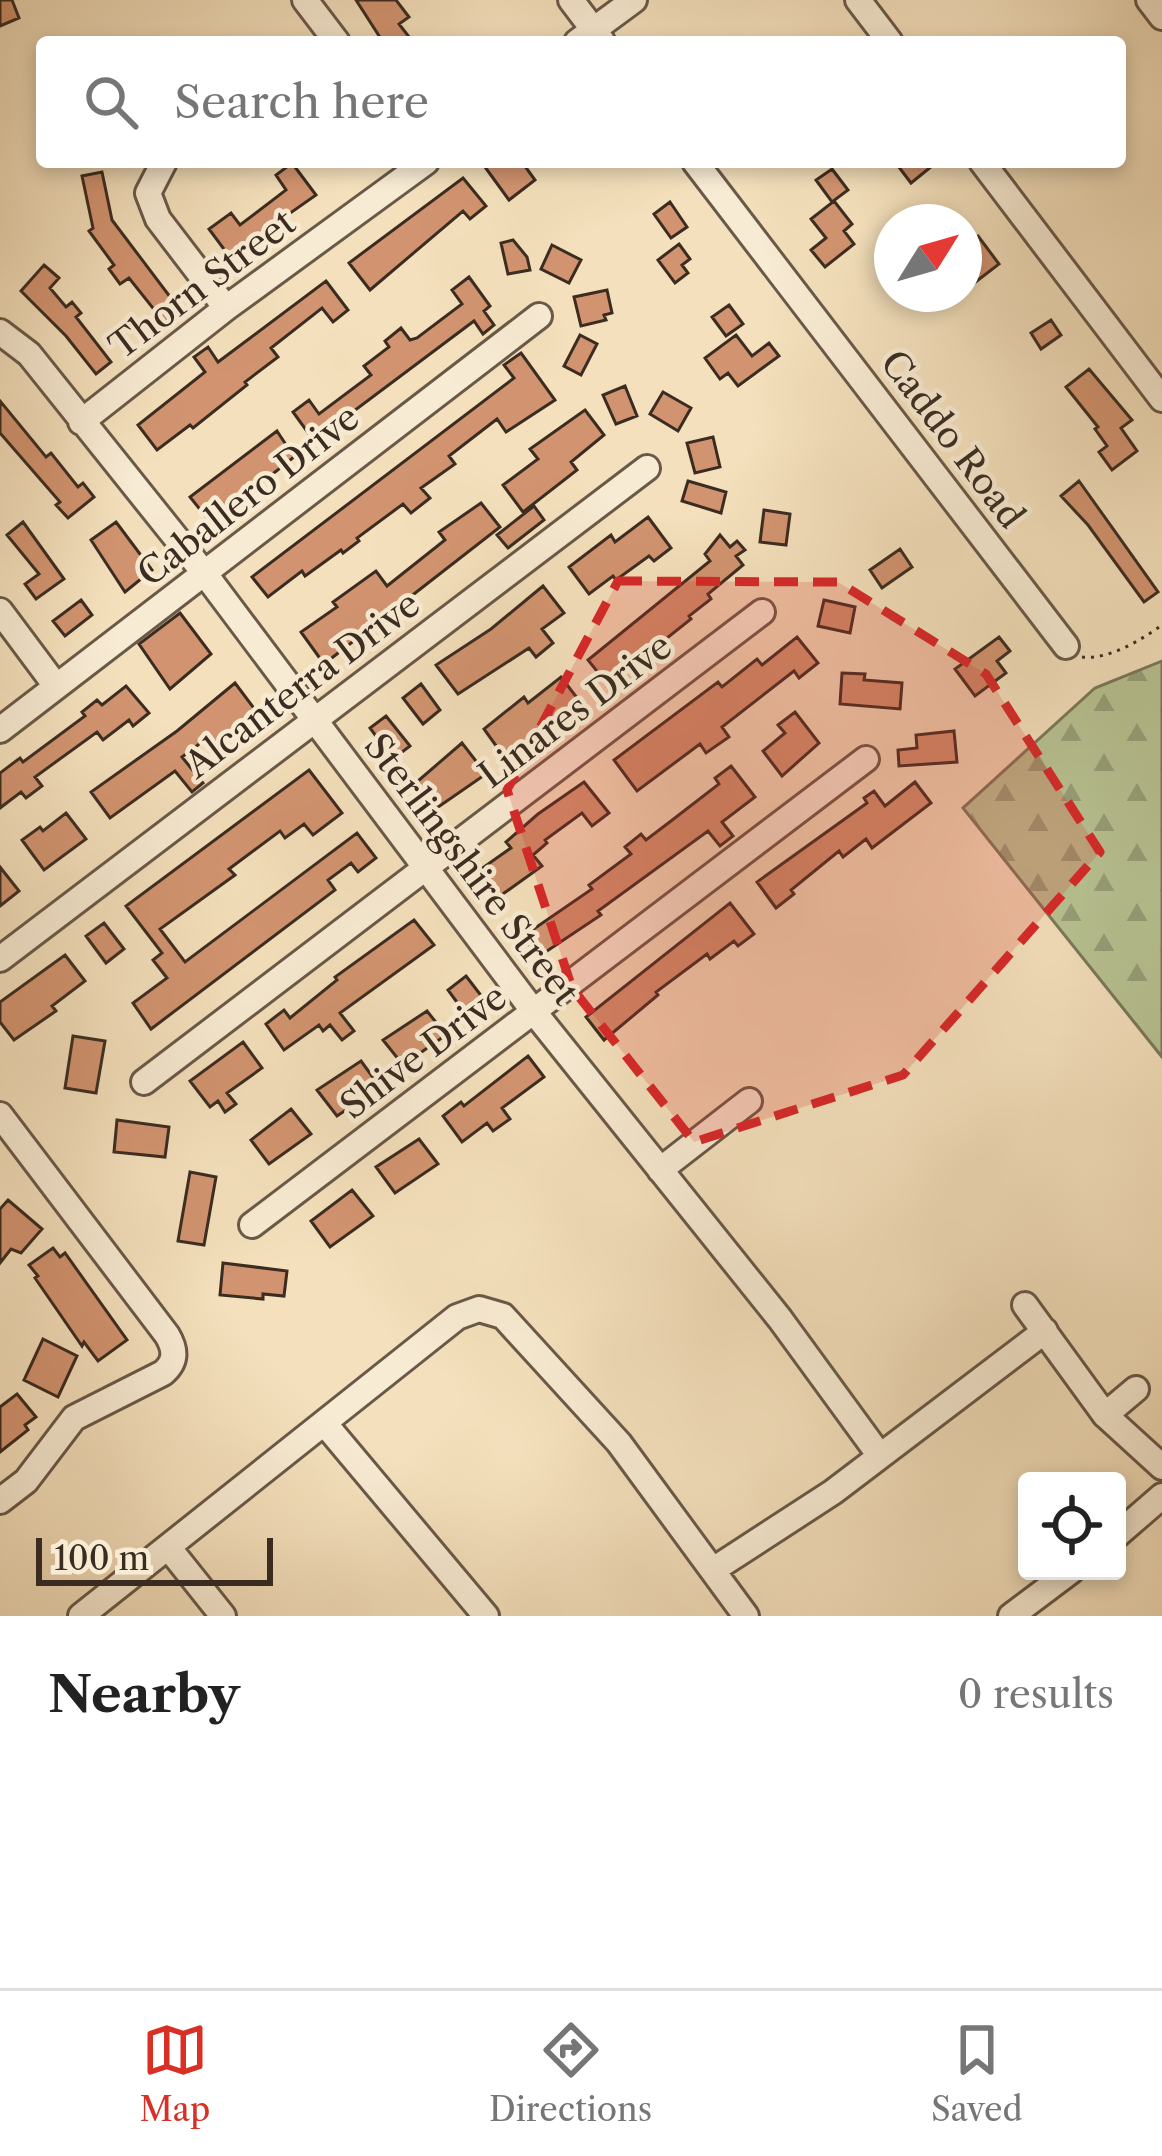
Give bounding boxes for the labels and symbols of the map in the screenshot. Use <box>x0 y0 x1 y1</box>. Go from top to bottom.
street label: Thorn Street <box>101 200 304 368</box>
north arrow <box>874 204 982 312</box>
street label: Caddo Road <box>872 341 1034 537</box>
street label: Caballero Drive <box>128 395 368 595</box>
street label: Alcanterra Drive <box>175 581 428 787</box>
street label: Linares Drive <box>470 623 680 797</box>
street label: Sterlingshire Street <box>356 725 589 1014</box>
street label: Shive Drive <box>331 974 515 1128</box>
scale bar <box>36 1532 273 1585</box>

